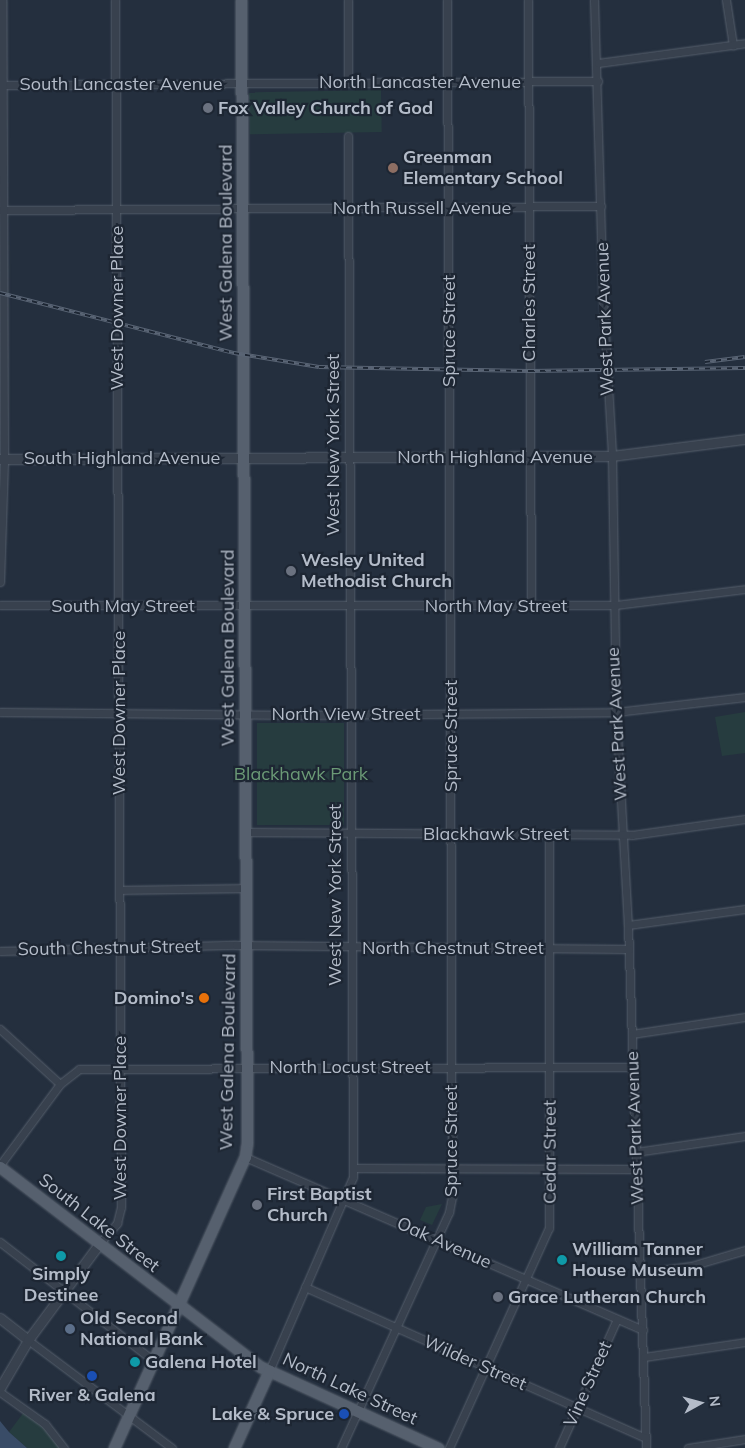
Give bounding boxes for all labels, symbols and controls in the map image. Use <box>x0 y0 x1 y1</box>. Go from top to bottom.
street label: North Lancaster Avenue <box>319 71 521 93</box>
street label: South Lancaster Avenue <box>20 73 222 95</box>
place label: Fox Valley Church of God <box>218 97 433 119</box>
marker: Fox Valley Church of God <box>202 102 214 114</box>
street label: West Galena Boulevard <box>215 145 237 341</box>
place label: Greenman Elementary School <box>403 147 563 190</box>
marker: Greenman Elementary School <box>387 162 399 174</box>
street label: North Russell Avenue <box>333 197 511 219</box>
street label: West Downer Place <box>106 226 128 390</box>
street label: West Park Avenue <box>592 242 618 396</box>
street label: Charles Street <box>518 244 540 362</box>
street label: Spruce Street <box>438 275 460 387</box>
street label: West New York Street <box>322 354 344 536</box>
street label: North Highland Avenue <box>397 446 593 468</box>
street label: South Highland Avenue <box>24 447 220 469</box>
street label: West Galena Boulevard <box>217 550 239 746</box>
place label: Wesley United Methodist Church <box>301 550 452 592</box>
marker: Wesley United Methodist Church <box>285 565 297 577</box>
street label: South May Street <box>51 595 195 617</box>
street label: North May Street <box>425 595 567 617</box>
street label: West Downer Place <box>108 631 130 795</box>
street label: West Park Avenue <box>602 647 632 801</box>
street label: Spruce Street <box>440 680 462 792</box>
street label: North View Street <box>272 703 420 725</box>
park label: Blackhawk Park <box>234 763 368 785</box>
street label: West New York Street <box>324 804 346 986</box>
street label: Blackhawk Street <box>423 823 569 845</box>
street label: South Chestnut Street <box>17 936 201 960</box>
street label: North Chestnut Street <box>362 937 544 959</box>
street label: West Galena Boulevard <box>215 953 241 1151</box>
place label: Domino's <box>114 987 194 1009</box>
marker: Domino's <box>198 992 210 1004</box>
street label: West Downer Place <box>109 1036 131 1200</box>
street label: West Park Avenue <box>622 1051 648 1205</box>
street label: North Locust Street <box>269 1056 431 1078</box>
street label: Spruce Street <box>440 1085 462 1197</box>
street label: Cedar Street <box>539 1100 561 1204</box>
street label: South Lake Street <box>34 1169 164 1277</box>
place label: First Baptist Church <box>267 1184 372 1226</box>
marker: First Baptist Church <box>251 1199 263 1211</box>
street label: Oak Avenue <box>393 1213 495 1273</box>
place label: William Tanner House Museum <box>572 1239 703 1282</box>
marker: Simply Destinee <box>55 1250 67 1262</box>
marker: William Tanner House Museum <box>556 1254 568 1266</box>
place label: Simply Destinee <box>24 1264 98 1306</box>
place label: Grace Lutheran Church <box>508 1286 706 1308</box>
marker: Grace Lutheran Church <box>492 1291 504 1303</box>
place label: Old Second National Bank <box>80 1308 203 1350</box>
marker: Old Second National Bank <box>64 1323 76 1335</box>
street label: Wilder Street <box>420 1331 530 1395</box>
street label: Vine Street <box>559 1338 617 1430</box>
street label: North Lake Street <box>279 1348 421 1430</box>
place label: Galena Hotel <box>145 1351 257 1373</box>
marker: Galena Hotel <box>129 1356 141 1368</box>
marker: River & Galena <box>86 1370 98 1382</box>
north arrow <box>675 1378 725 1428</box>
place label: River & Galena <box>28 1384 156 1406</box>
text: N <box>705 1395 724 1408</box>
place label: Lake & Spruce <box>212 1403 334 1425</box>
marker: Lake & Spruce <box>338 1408 350 1420</box>

